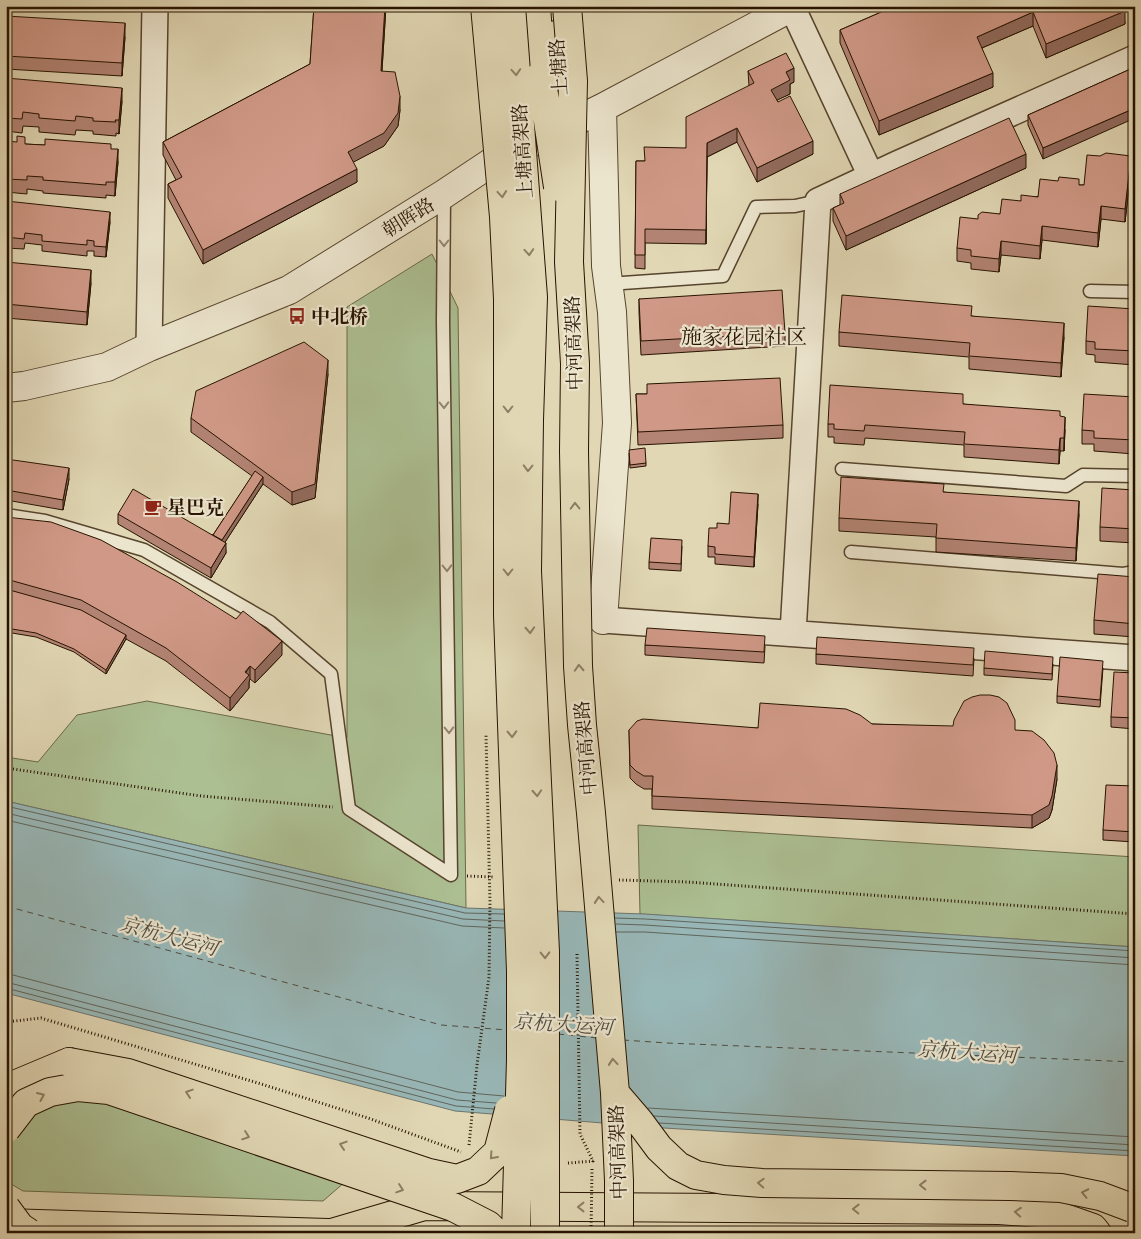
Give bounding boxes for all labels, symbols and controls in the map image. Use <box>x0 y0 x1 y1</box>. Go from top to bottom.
street label: 上塘路 <box>546 38 573 96</box>
one-way arrow <box>511 69 522 77</box>
street label: 上塘高架路 <box>509 103 538 199</box>
one-way arrow <box>496 191 507 199</box>
street label: 朝晖路 <box>379 193 439 243</box>
one-way arrow <box>439 239 449 247</box>
one-way arrow <box>524 248 535 256</box>
street label: 中河高架路 <box>561 295 588 391</box>
bus stop icon: 中北桥 <box>287 306 307 326</box>
place label: 中北桥 <box>311 306 368 329</box>
district label: 施家花园社区 <box>681 325 807 351</box>
one-way arrow <box>439 402 449 409</box>
one-way arrow <box>503 406 513 413</box>
one-way arrow <box>523 464 533 472</box>
cafe icon: 星巴克 <box>143 497 163 517</box>
place label: 星巴克 <box>167 497 224 520</box>
one-way arrow <box>570 501 580 509</box>
one-way arrow <box>442 564 452 572</box>
one-way arrow <box>503 568 513 576</box>
one-way arrow <box>524 627 535 635</box>
one-way arrow <box>573 664 584 672</box>
street label: 中河高架路 <box>571 700 602 796</box>
one-way arrow <box>444 726 454 734</box>
one-way arrow <box>507 730 517 738</box>
one-way arrow <box>532 789 543 797</box>
one-way arrow <box>594 895 605 903</box>
water label: 京杭大运河 <box>117 912 223 963</box>
one-way arrow <box>540 952 550 959</box>
water label: 京杭大运河 <box>512 1010 617 1042</box>
water label: 京杭大运河 <box>916 1038 1021 1070</box>
one-way arrow <box>607 1057 618 1065</box>
one-way arrow <box>185 1089 193 1099</box>
one-way arrow <box>36 1092 45 1103</box>
street label: 中河高架路 <box>605 1104 632 1200</box>
one-way arrow <box>242 1131 250 1141</box>
one-way arrow <box>339 1141 348 1151</box>
one-way arrow <box>489 1151 498 1160</box>
one-way arrow <box>757 1178 764 1188</box>
one-way arrow <box>919 1180 927 1191</box>
one-way arrow <box>396 1183 404 1193</box>
one-way arrow <box>1081 1188 1090 1199</box>
one-way arrow <box>577 1202 585 1212</box>
one-way arrow <box>851 1204 859 1214</box>
one-way arrow <box>1014 1206 1022 1217</box>

